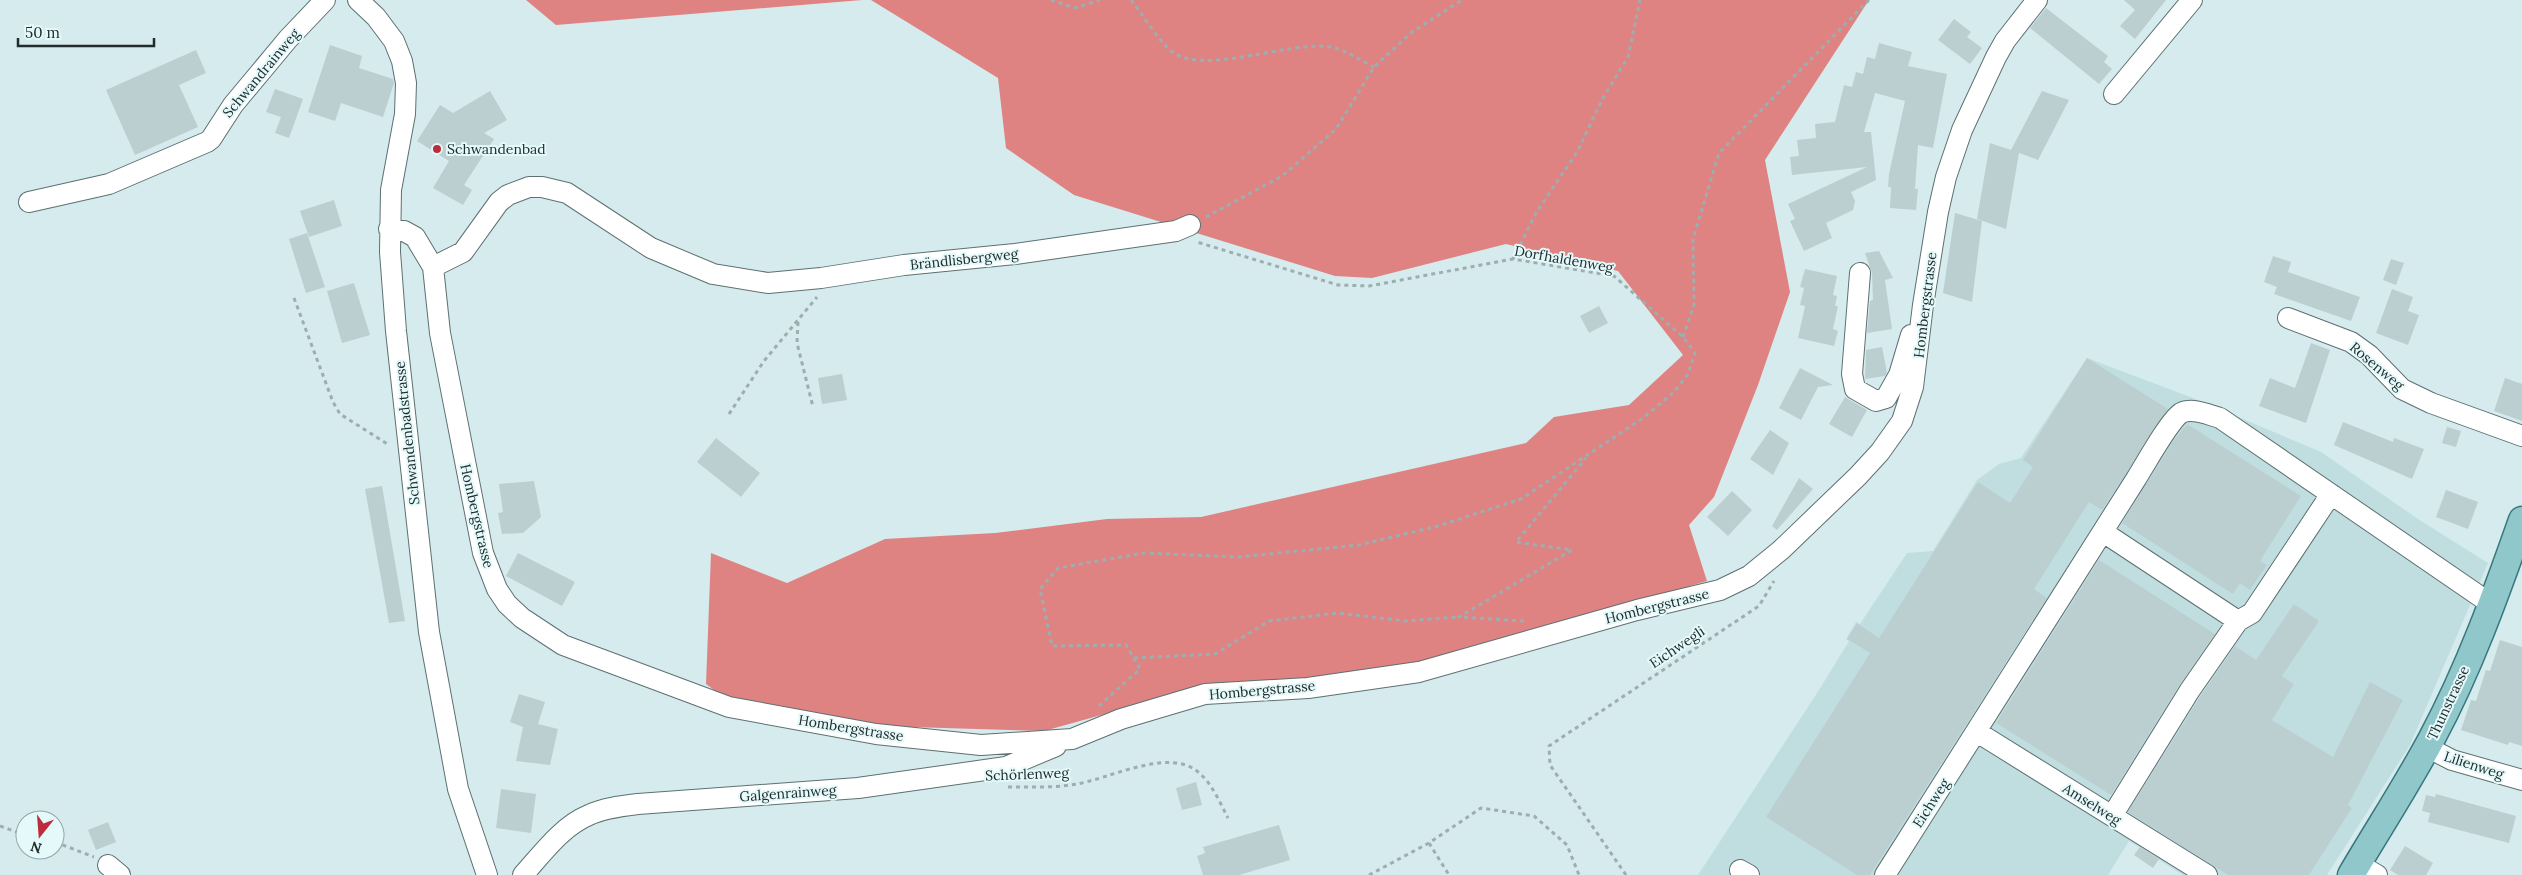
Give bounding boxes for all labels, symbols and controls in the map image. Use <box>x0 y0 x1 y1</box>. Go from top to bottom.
scale bar <box>18 15 154 47</box>
text: 50 m <box>25 23 60 42</box>
street label: Schwandrainweg <box>219 25 304 121</box>
place label: Schwandenbad <box>447 140 546 158</box>
marker: Schwandenbad <box>431 143 443 155</box>
street label: Dorfhaldenweg <box>1513 241 1615 277</box>
street label: Brändlisbergweg <box>909 244 1019 274</box>
street label: Hombergstrasse <box>1910 251 1940 359</box>
street label: Rosenweg <box>2346 338 2408 394</box>
street label: Schwandenbadstrasse <box>390 360 423 506</box>
street label: Hombergstrasse <box>456 462 498 570</box>
street label: Hombergstrasse <box>1603 584 1711 628</box>
street label: Eichwegli <box>1646 622 1708 672</box>
street label: Thunstrasse <box>2423 663 2473 743</box>
street label: Hombergstrasse <box>1208 676 1316 704</box>
street label: Hombergstrasse <box>797 711 905 745</box>
street label: Lilienweg <box>2442 747 2507 783</box>
street label: Schörlenweg <box>985 764 1070 784</box>
street label: Eichweg <box>1909 775 1954 831</box>
street label: Amselweg <box>2059 778 2125 829</box>
street label: Galgenrainweg <box>739 781 837 805</box>
north arrow <box>15 810 65 860</box>
text: N <box>28 837 44 858</box>

